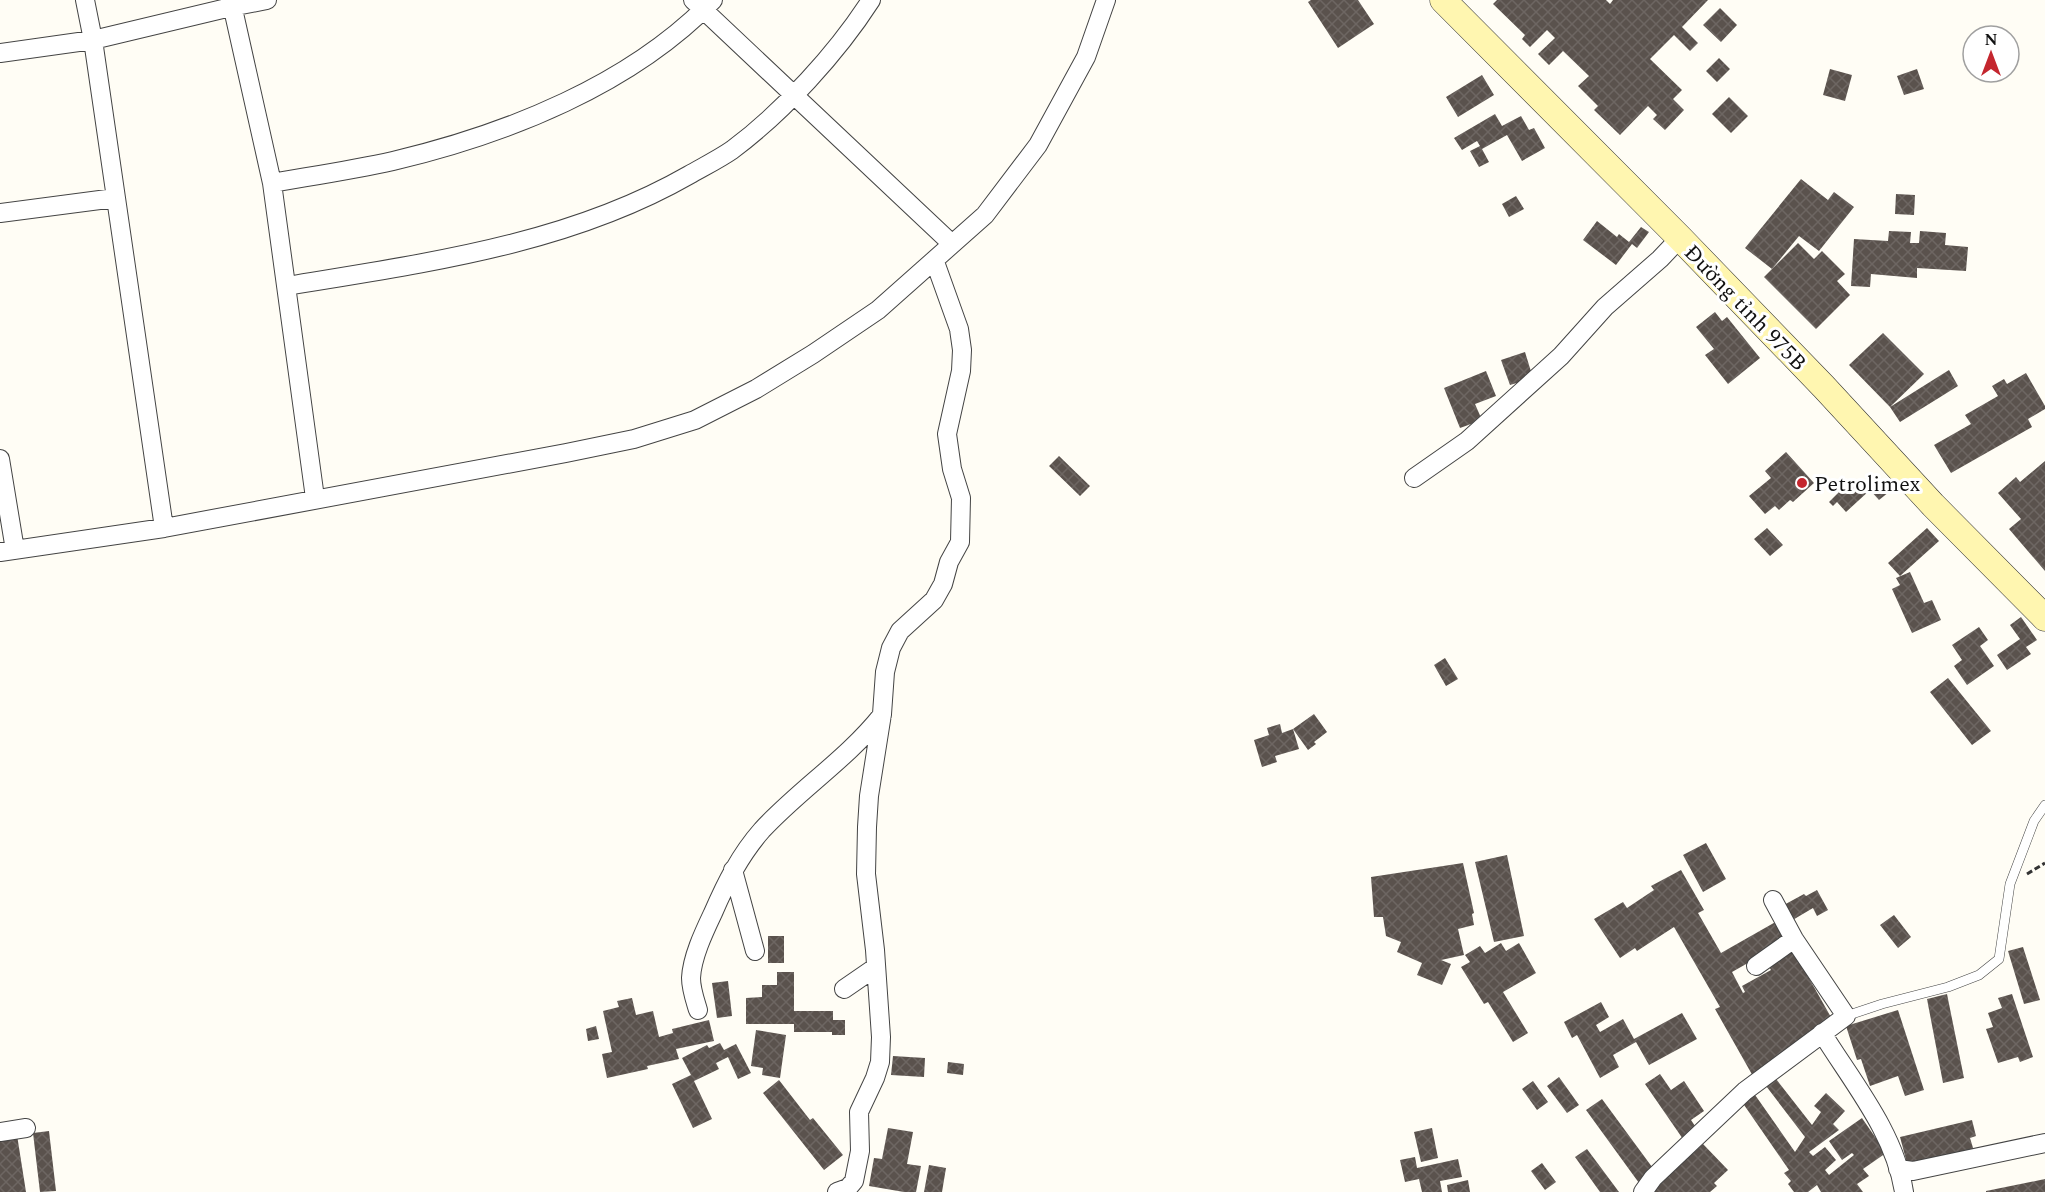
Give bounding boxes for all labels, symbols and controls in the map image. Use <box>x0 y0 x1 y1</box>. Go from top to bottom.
north arrow <box>1961 24 2021 84</box>
text: N <box>1984 28 1998 52</box>
street label: Đường tỉnh 975B <box>1676 237 1814 379</box>
place label: Petrolimex <box>1814 468 1921 501</box>
marker: Petrolimex <box>1795 476 1809 490</box>

